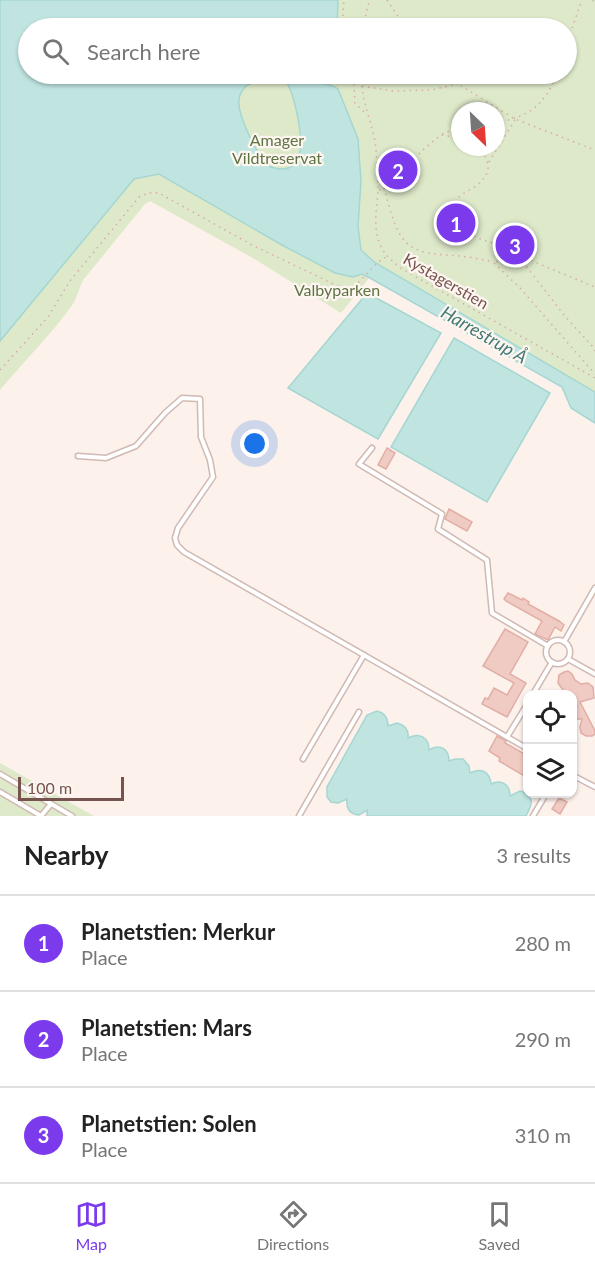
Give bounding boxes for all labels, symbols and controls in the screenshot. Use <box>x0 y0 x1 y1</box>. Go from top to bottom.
search box <box>18 18 577 84</box>
icon: search <box>39 35 72 68</box>
text: Search here <box>87 38 200 65</box>
north arrow <box>451 102 505 156</box>
park label: Amager Vildtreservat <box>232 130 322 167</box>
pin: 2 <box>378 148 418 192</box>
pin: 1 <box>436 200 476 246</box>
pin: 3 <box>496 222 534 268</box>
street label: Kystagerstien <box>400 249 492 313</box>
park label: Valbyparken <box>294 280 380 299</box>
water label: Harrestrup Å <box>437 301 532 368</box>
your location <box>240 429 269 458</box>
map controls <box>523 690 577 798</box>
button: locate <box>523 690 577 744</box>
button: layers <box>523 744 577 798</box>
scale bar <box>18 774 124 802</box>
text: 100 m <box>27 778 72 797</box>
text: Nearby <box>24 839 109 871</box>
text: 3 results <box>496 843 571 867</box>
text: Planetstien: Merkur <box>81 918 275 945</box>
text: 1 <box>38 931 49 955</box>
text: 280 m <box>515 931 571 955</box>
text: Place <box>81 945 128 969</box>
text: Planetstien: Mars <box>81 1014 252 1041</box>
text: 2 <box>38 1027 49 1051</box>
text: 290 m <box>515 1027 571 1051</box>
text: Place <box>81 1041 128 1065</box>
text: Planetstien: Solen <box>81 1110 257 1137</box>
text: 3 <box>38 1123 49 1147</box>
text: 310 m <box>515 1123 571 1147</box>
text: Place <box>81 1137 128 1161</box>
tab: Map <box>75 1198 108 1253</box>
tab: Directions <box>257 1198 329 1253</box>
tab: Saved <box>479 1198 520 1253</box>

